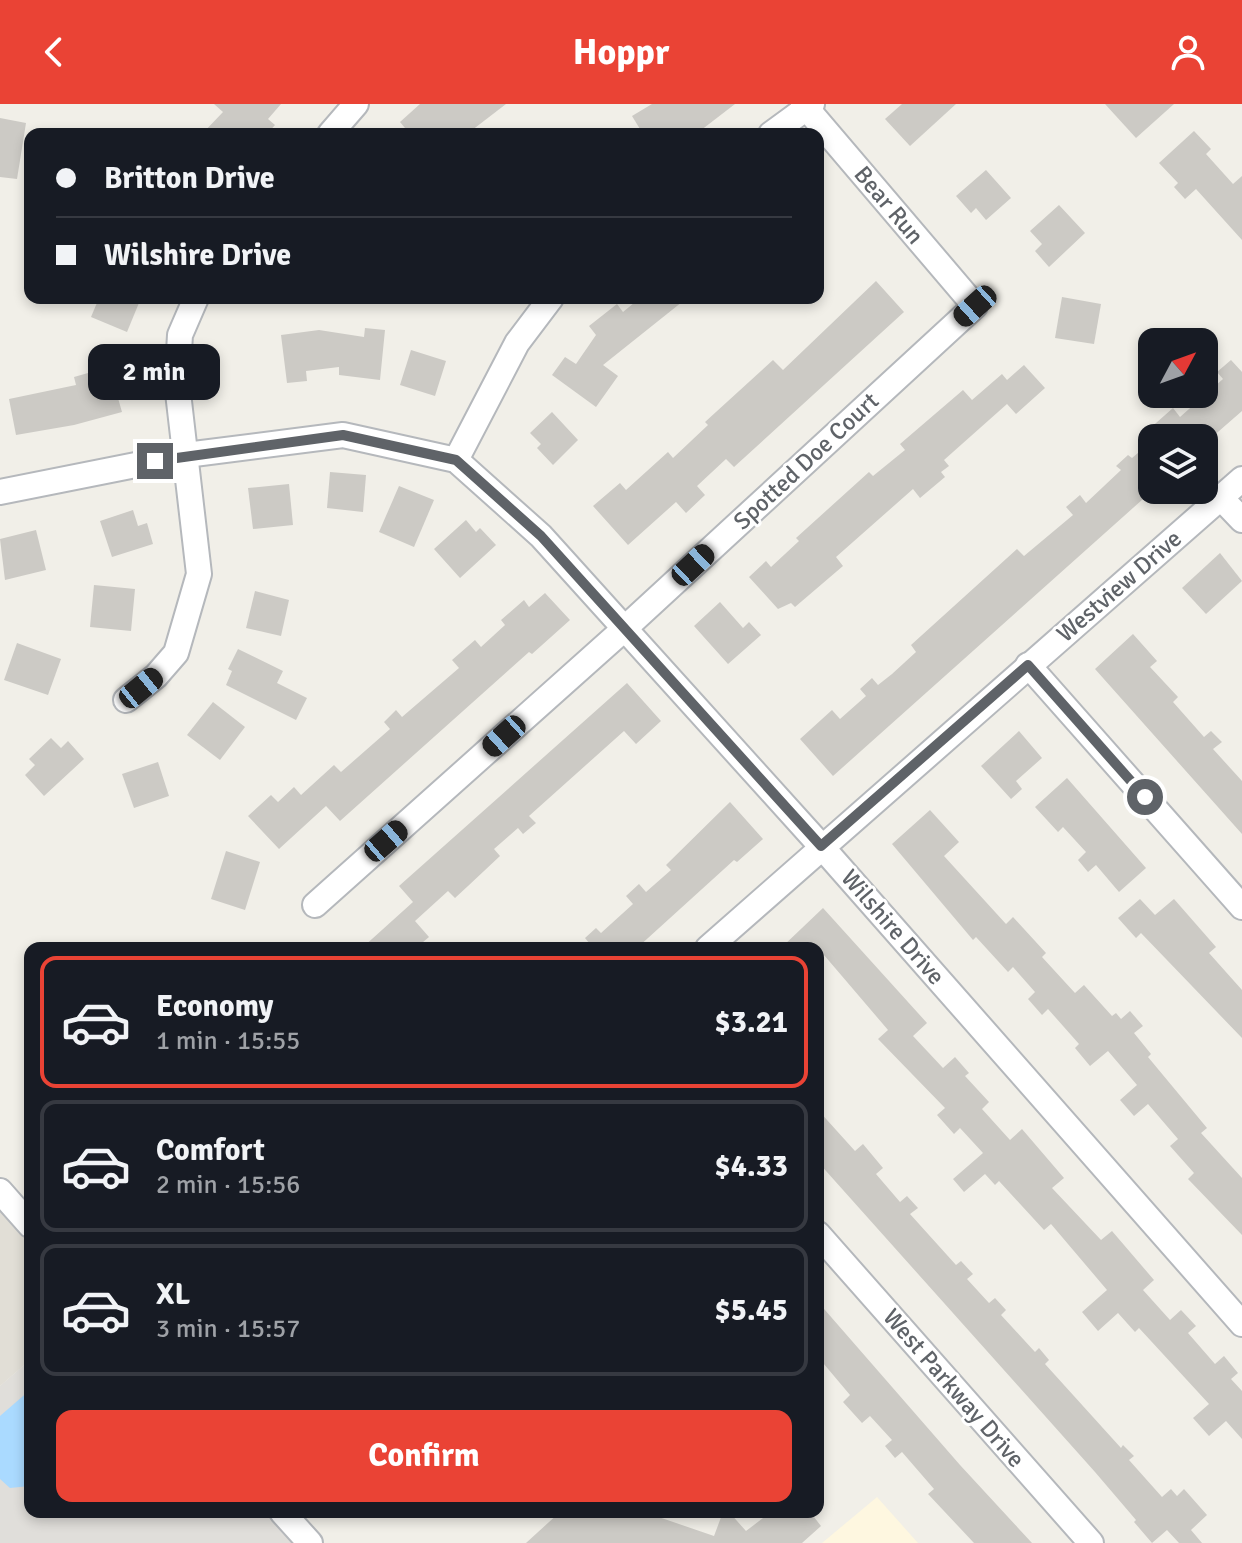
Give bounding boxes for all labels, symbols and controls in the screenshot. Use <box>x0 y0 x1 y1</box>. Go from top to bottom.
icon: back <box>32 30 76 74</box>
text: Hoppr <box>573 30 669 75</box>
icon: person <box>1166 30 1210 74</box>
text: Britton Drive <box>104 160 275 197</box>
street label: Bear Run <box>848 160 930 250</box>
text: Wilshire Drive <box>104 237 291 274</box>
car <box>949 281 1001 331</box>
north arrow <box>1138 328 1218 408</box>
map controls <box>1138 328 1218 504</box>
callout: 2 min <box>89 345 221 401</box>
text: 2 min <box>123 356 185 388</box>
street label: Spotted Doe Court <box>727 386 885 536</box>
button: layers <box>1138 424 1218 504</box>
route end <box>137 443 173 479</box>
street label: Westview Drive <box>1050 524 1188 648</box>
car <box>667 540 719 590</box>
car <box>115 664 167 712</box>
car <box>478 711 530 761</box>
route start <box>1127 779 1163 815</box>
car <box>360 816 412 866</box>
street label: Wilshire Drive <box>835 863 951 991</box>
icon: car <box>60 986 132 1058</box>
text: Economy <box>156 988 273 1025</box>
text: $3.21 <box>715 1004 788 1041</box>
text: 1 min · 15:55 <box>156 1025 300 1057</box>
icon: car <box>60 1130 132 1202</box>
text: Comfort <box>156 1132 265 1169</box>
text: $4.33 <box>715 1148 788 1185</box>
text: 2 min · 15:56 <box>156 1169 300 1201</box>
icon: car <box>60 1274 132 1346</box>
text: XL <box>156 1276 190 1313</box>
text: $5.45 <box>715 1292 788 1329</box>
street label: West Parkway Drive <box>877 1302 1031 1474</box>
text: 3 min · 15:57 <box>156 1313 300 1345</box>
button: Confirm <box>56 1410 792 1502</box>

